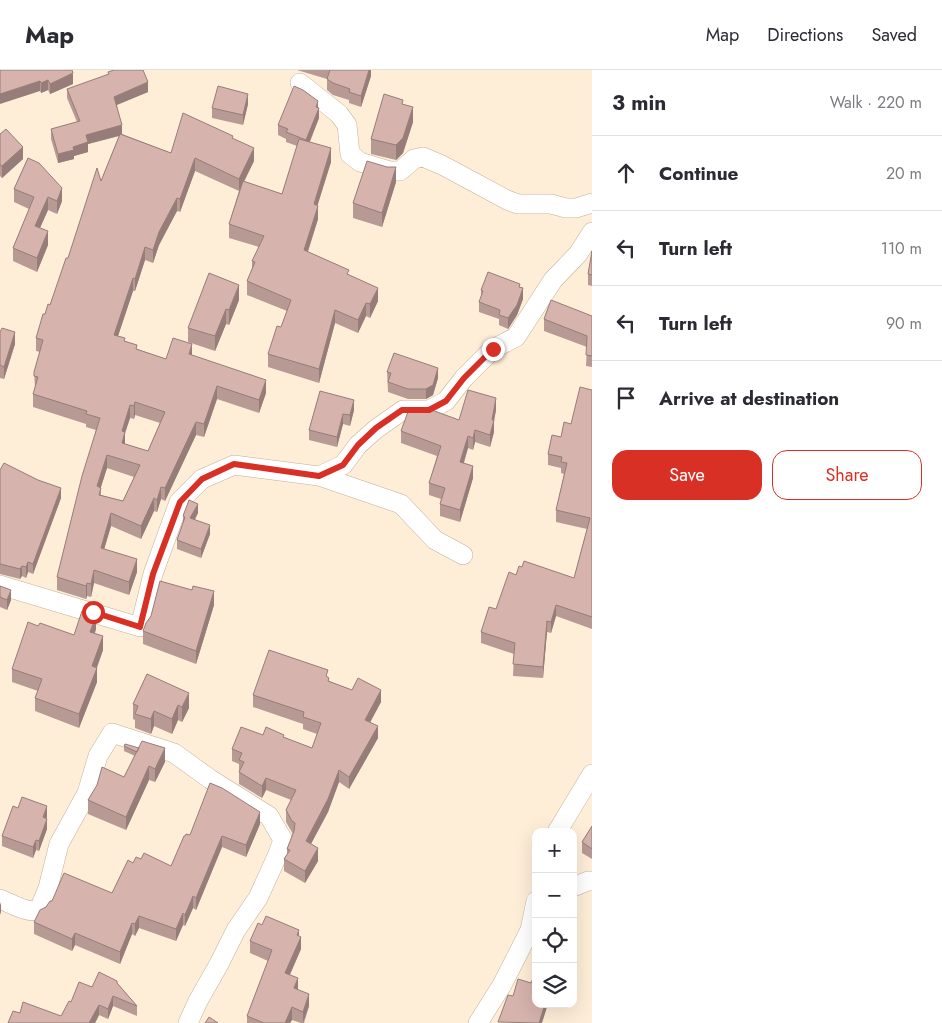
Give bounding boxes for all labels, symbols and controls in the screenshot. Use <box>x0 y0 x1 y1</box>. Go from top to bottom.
text: Map <box>25 17 74 52</box>
text: Map <box>706 22 739 48</box>
text: Directions <box>767 22 843 48</box>
text: Saved <box>871 22 917 48</box>
text: 3 min <box>612 88 666 118</box>
text: Walk · 220 m <box>830 91 922 114</box>
icon: ahead <box>612 159 640 187</box>
text: Continue <box>659 160 738 187</box>
text: 20 m <box>886 162 922 185</box>
icon: left <box>612 234 640 262</box>
text: Turn left <box>659 235 732 262</box>
text: 110 m <box>881 237 922 260</box>
icon: left <box>612 309 640 337</box>
text: Turn left <box>659 310 732 337</box>
text: 90 m <box>886 312 922 335</box>
route end <box>482 338 505 361</box>
icon: arrive <box>612 384 640 412</box>
text: Arrive at destination <box>659 385 839 412</box>
button: Save <box>612 450 762 500</box>
button: Share <box>772 450 922 500</box>
route start <box>82 601 105 624</box>
map controls <box>532 828 577 1008</box>
button: + <box>532 828 577 873</box>
button: − <box>532 873 577 918</box>
button: locate <box>532 918 577 963</box>
button: layers <box>532 963 577 1008</box>

